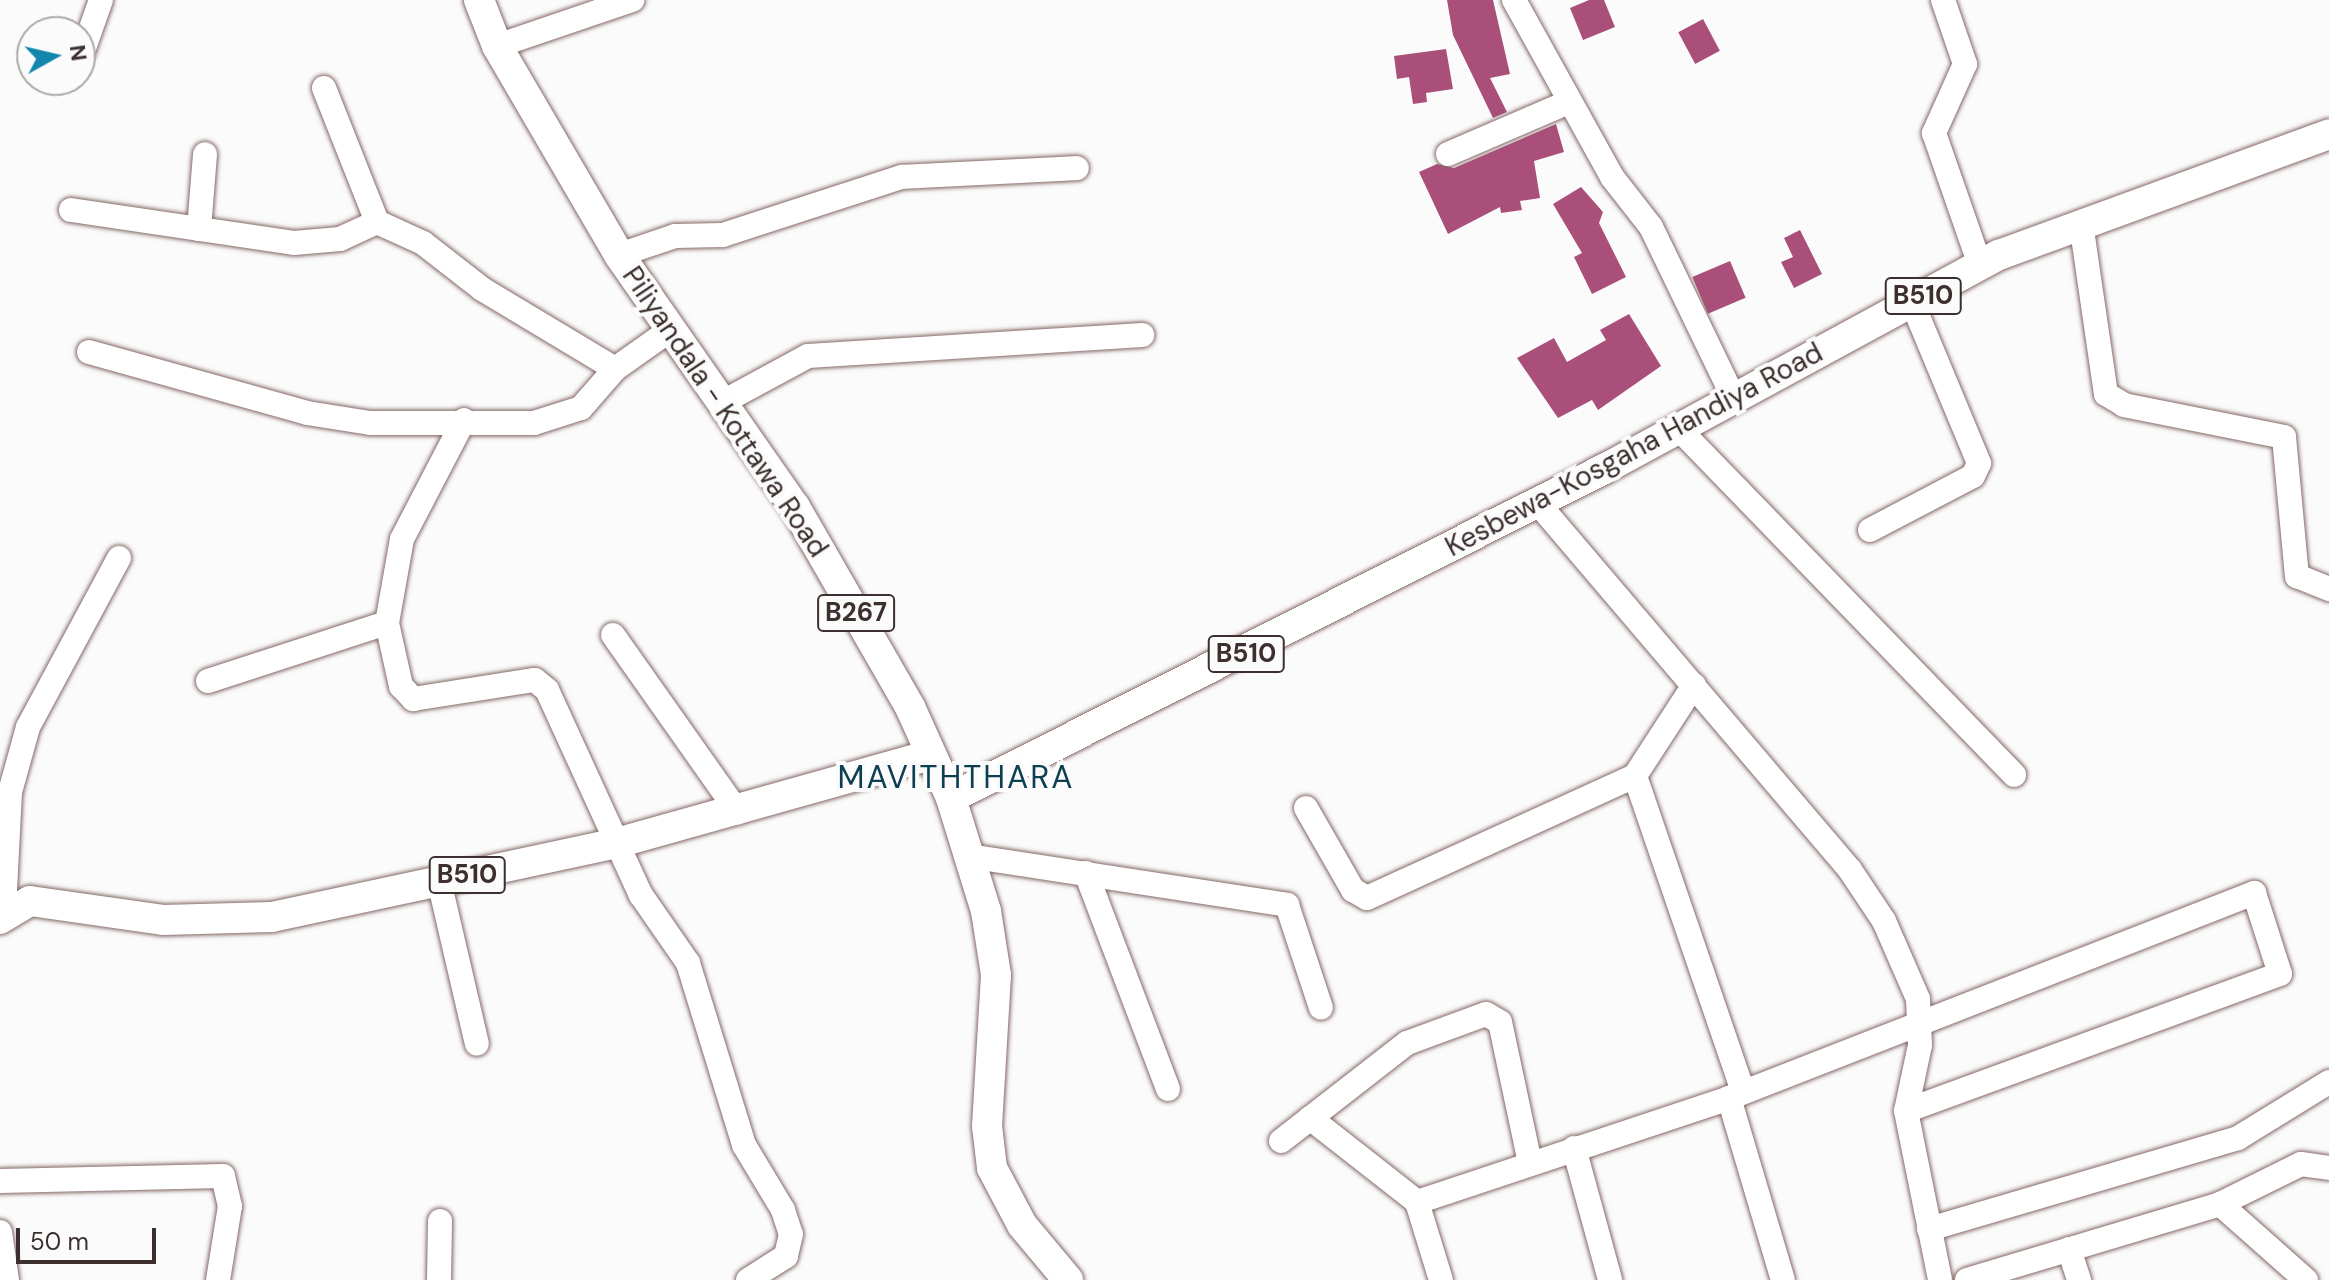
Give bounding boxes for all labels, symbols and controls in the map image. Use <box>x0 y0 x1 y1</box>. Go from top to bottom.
north arrow <box>16 16 96 96</box>
text: N <box>63 43 94 63</box>
street label: Piliyandala - Kottawa Road <box>615 260 835 564</box>
road number: B510 <box>1883 274 1963 318</box>
street label: Kesbewa-Kosgaha Handiya Road <box>1440 336 1828 564</box>
road number: B267 <box>816 591 896 635</box>
road number: B510 <box>1206 632 1286 676</box>
district label: MAVITHTHARA <box>838 758 1074 796</box>
road number: B510 <box>427 853 507 897</box>
scale bar <box>20 1212 160 1262</box>
text: 50 m <box>30 1226 89 1257</box>

